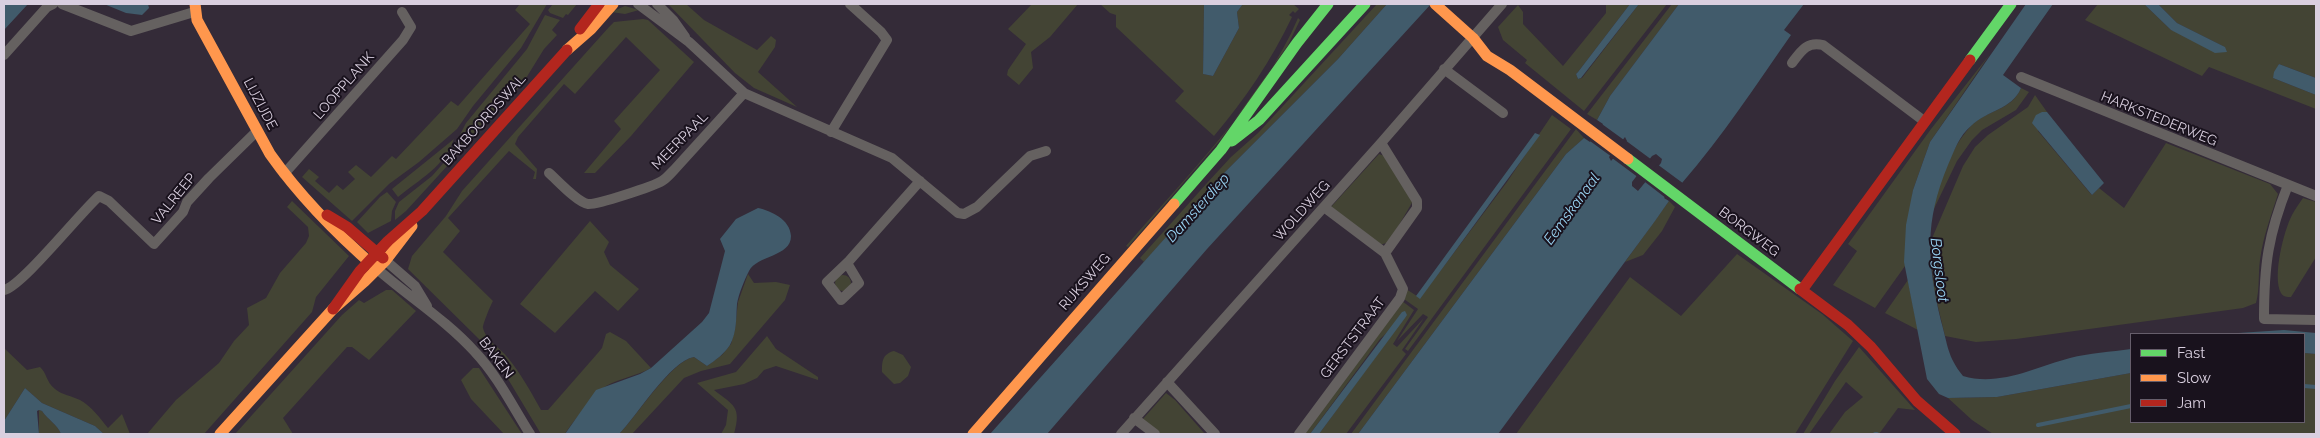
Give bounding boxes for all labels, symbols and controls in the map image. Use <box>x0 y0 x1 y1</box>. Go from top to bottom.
street label: LOOPPLANK <box>310 49 378 123</box>
street label: BAKBOORDSWAL <box>439 71 529 169</box>
street label: LIJZIJDE <box>239 75 281 133</box>
street label: HARKSTEDERWEG <box>2098 88 2220 150</box>
street label: MEERPAAL <box>648 109 712 173</box>
street label: VALREEP <box>148 170 200 228</box>
water label: Damsterdiep <box>1162 170 1234 246</box>
water label: Eemskanaal <box>1540 170 1604 248</box>
street label: WOLDWEG <box>1270 177 1334 245</box>
street label: BORGWEG <box>1715 204 1783 260</box>
water label: Borgsloot <box>1926 237 1952 303</box>
street label: RIJKSWEG <box>1056 250 1114 314</box>
street label: GERSTSTRAAT <box>1317 294 1389 382</box>
legend <box>2130 333 2305 423</box>
street label: BAKEN <box>475 334 517 382</box>
text: Fast <box>2177 344 2205 362</box>
text: Slow <box>2177 369 2211 387</box>
text: Jam <box>2177 394 2206 412</box>

